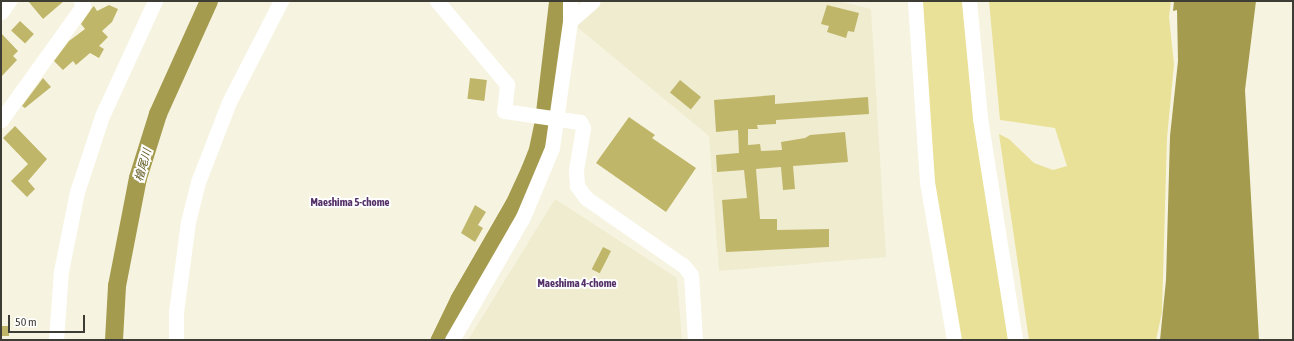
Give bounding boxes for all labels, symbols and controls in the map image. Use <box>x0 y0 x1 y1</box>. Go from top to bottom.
water label: 檜尾川 <box>132 147 154 183</box>
district label: Maeshima 5-chome <box>310 195 390 209</box>
district label: Maeshima 4-chome <box>537 276 617 290</box>
scale bar <box>10 307 87 333</box>
text: 50 m <box>15 315 37 329</box>

